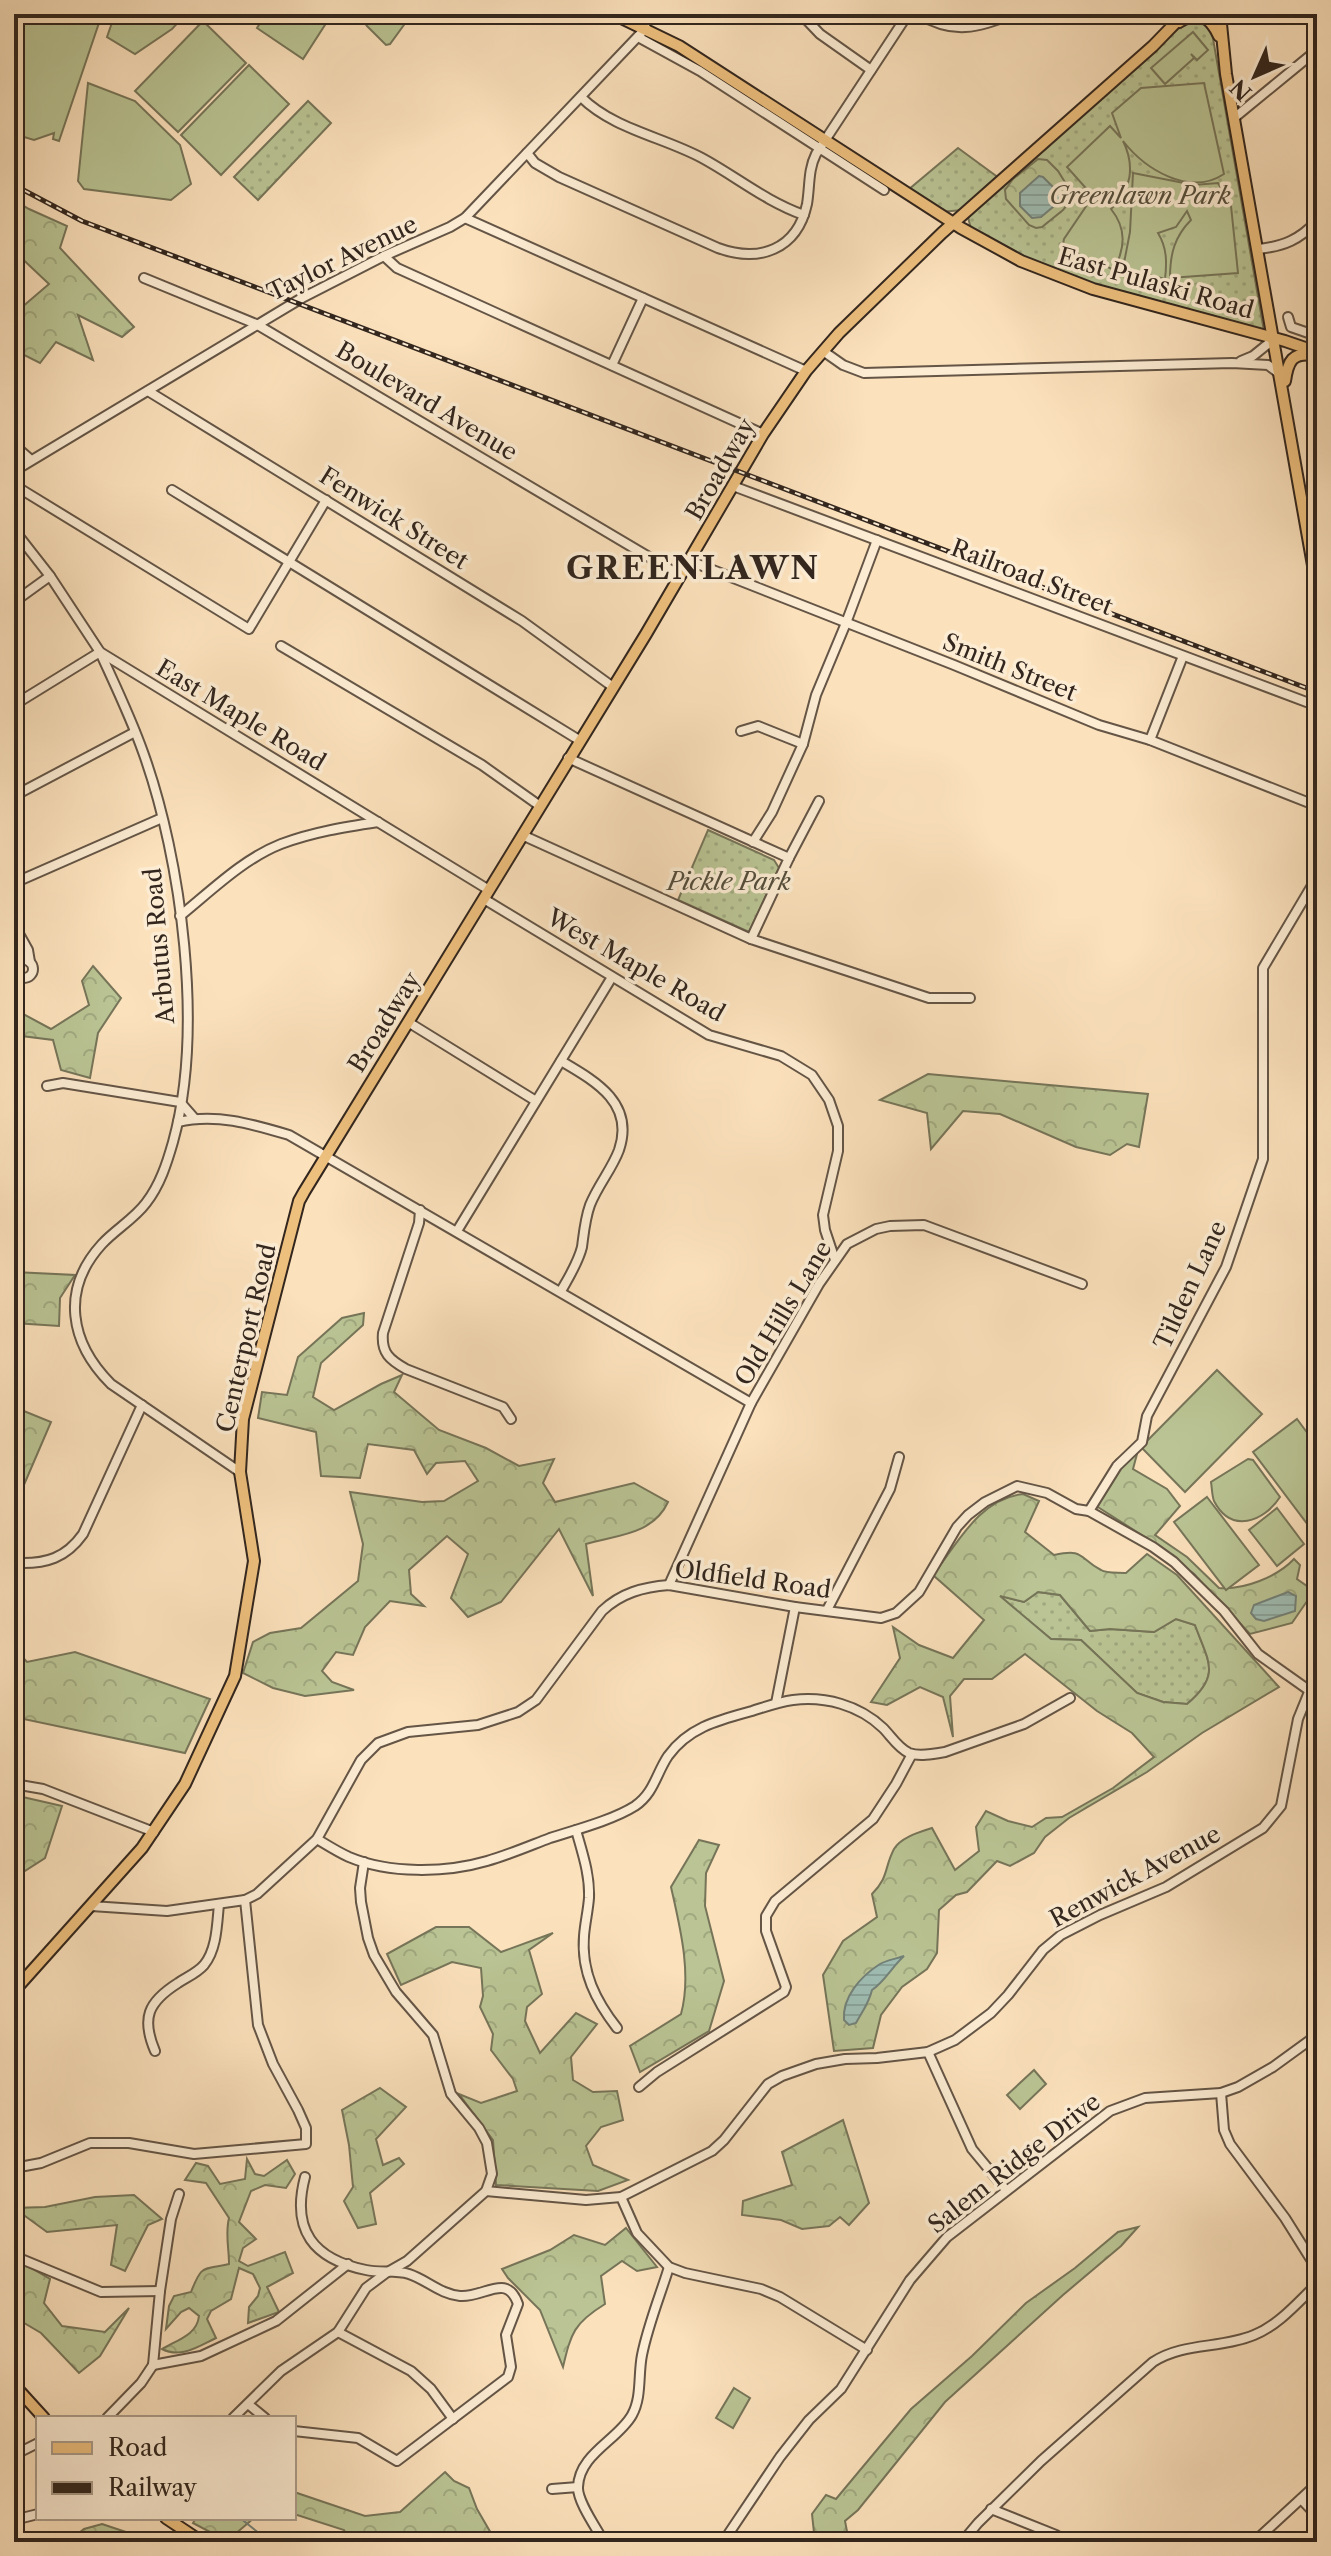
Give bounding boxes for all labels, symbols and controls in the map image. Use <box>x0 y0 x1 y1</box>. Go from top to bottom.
north arrow <box>1215 36 1295 116</box>
text: N <box>1225 73 1258 106</box>
park label: Greenlawn Park <box>1049 181 1231 210</box>
street label: Taylor Avenue <box>262 209 422 307</box>
street label: East Pulaski Road <box>1055 241 1258 325</box>
street label: Boulevard Avenue <box>331 335 523 467</box>
street label: Broadway <box>679 412 761 525</box>
street label: Fenwick Street <box>314 461 474 576</box>
street label: Railroad Street <box>947 533 1117 621</box>
district label: GREENLAWN <box>566 548 820 587</box>
street label: Smith Street <box>939 627 1082 707</box>
street label: East Maple Road <box>151 653 331 777</box>
street label: Arbutus Road <box>138 866 180 1026</box>
park label: Pickle Park <box>665 867 791 896</box>
street label: West Maple Road <box>541 902 730 1028</box>
street label: Broadway <box>342 966 427 1078</box>
street label: Tilden Lane <box>1148 1216 1232 1354</box>
street label: Old Hills Lane <box>728 1235 838 1391</box>
street label: Centerport Road <box>210 1240 282 1435</box>
street label: Oldfield Road <box>673 1554 833 1604</box>
street label: Renwick Avenue <box>1045 1819 1225 1933</box>
street label: Salem Ridge Drive <box>922 2087 1106 2239</box>
legend <box>36 2416 296 2520</box>
text: Road <box>108 2433 168 2462</box>
text: Railway <box>108 2473 198 2502</box>

